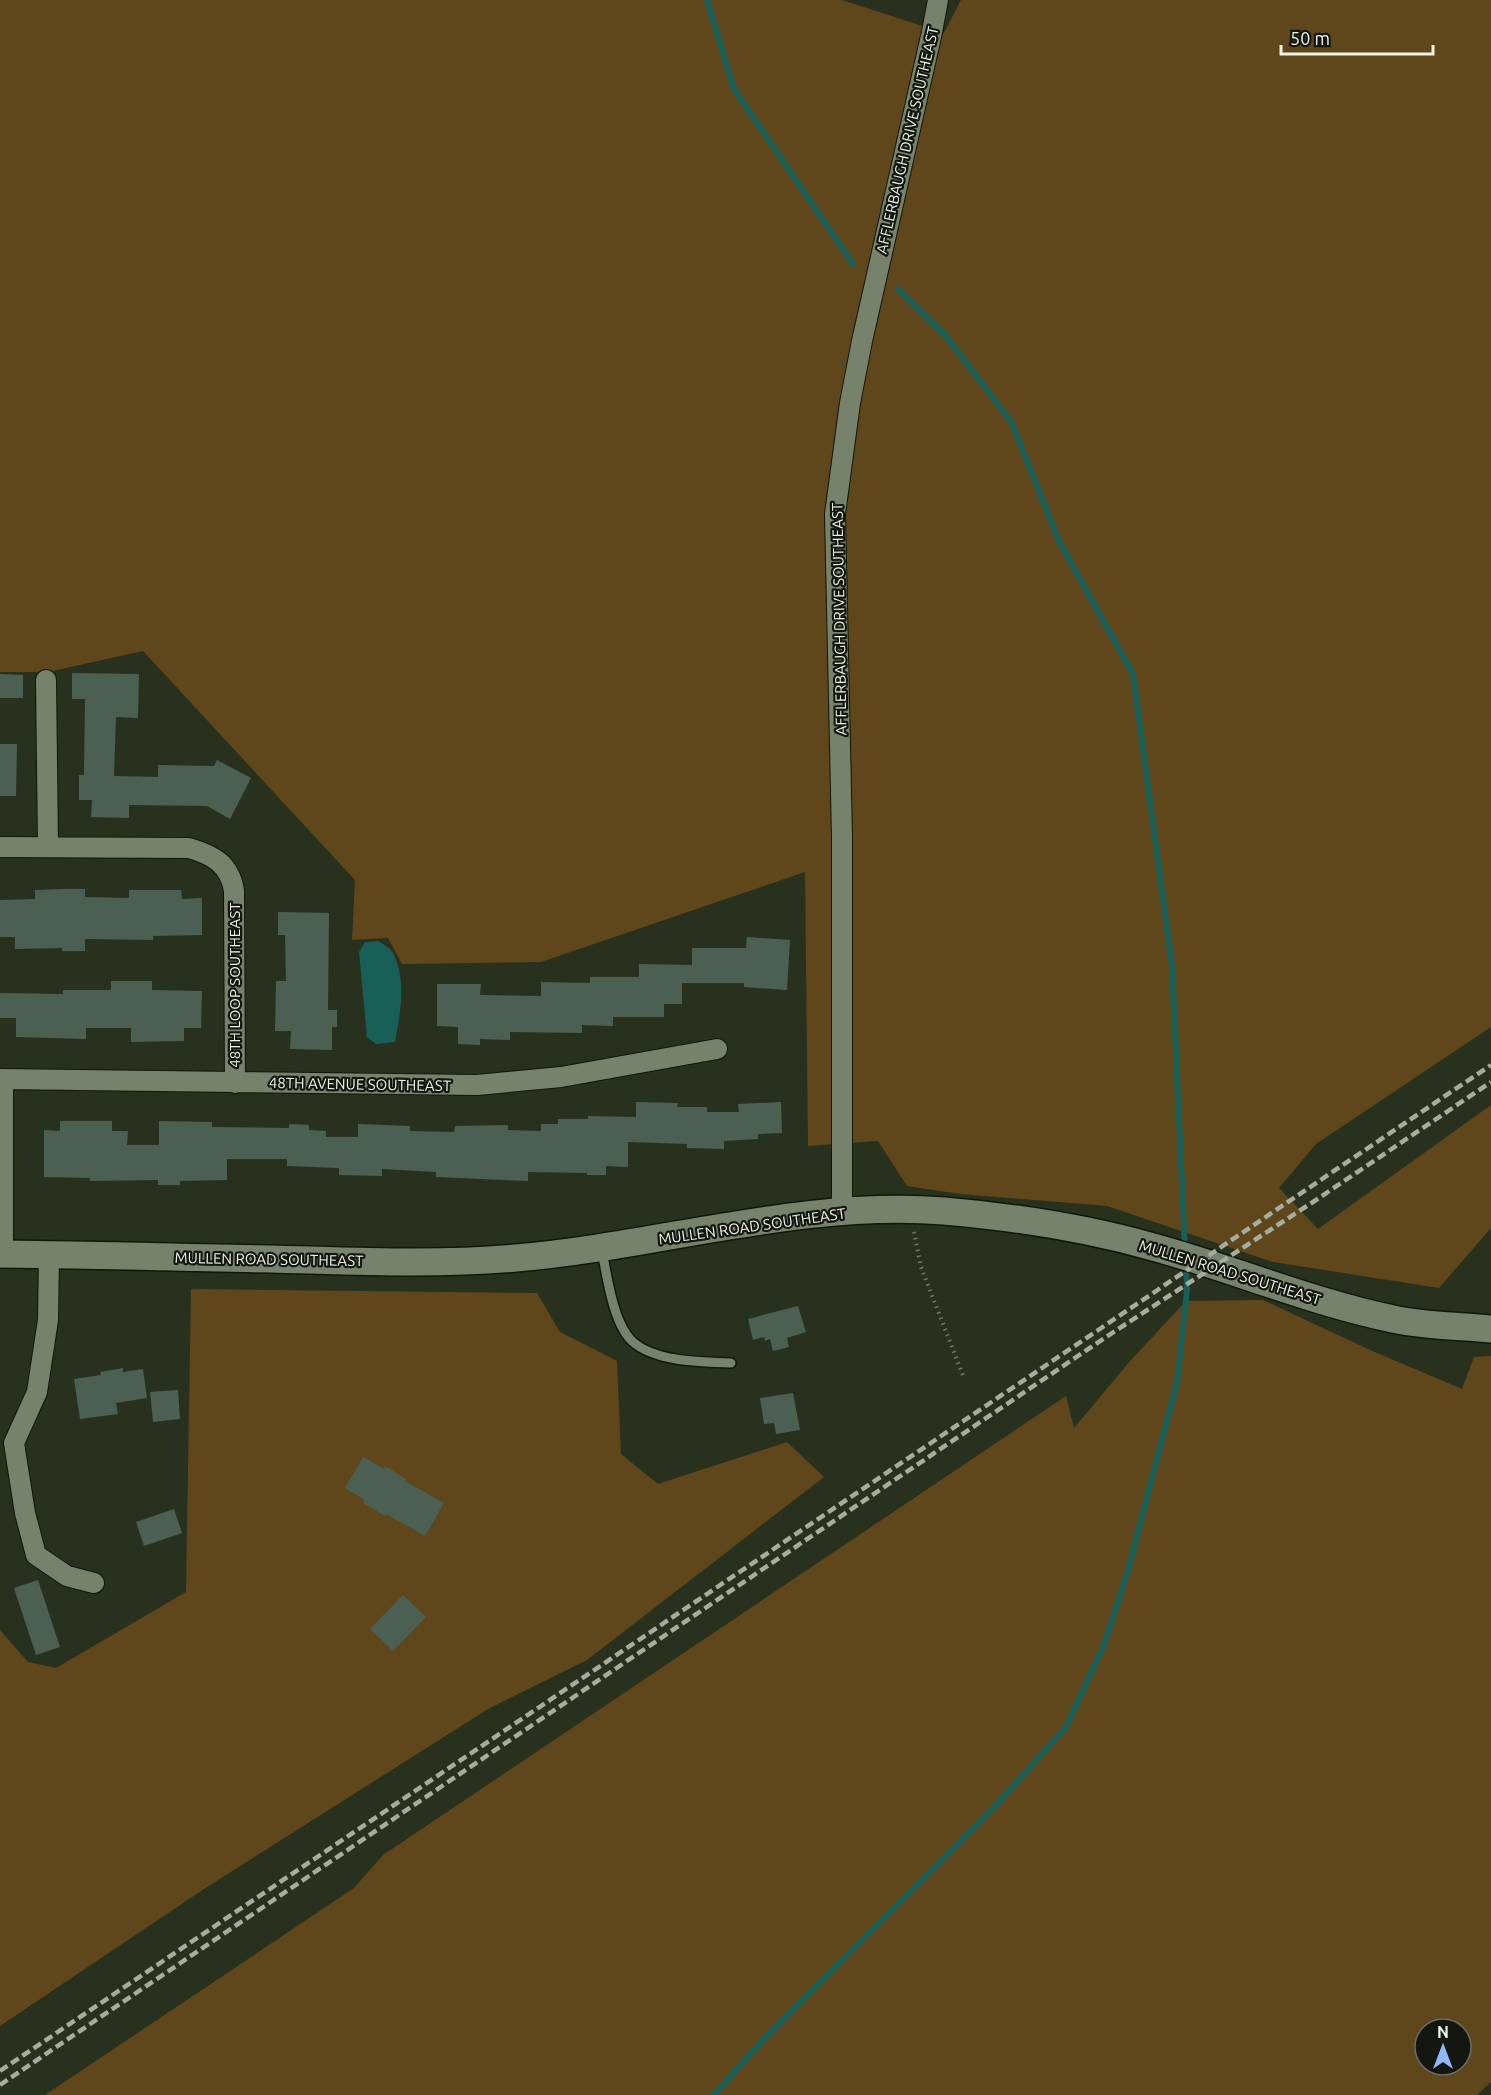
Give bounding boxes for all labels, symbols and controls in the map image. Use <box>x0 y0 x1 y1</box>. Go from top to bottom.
scale bar <box>1281 18 1432 56</box>
street label: AFFLERBAUGH DRIVE SOUTHEAST <box>873 24 942 255</box>
text: 50 m <box>1290 28 1330 48</box>
street label: AFFLERBAUGH DRIVE SOUTHEAST <box>828 502 850 736</box>
street label: 48TH LOOP SOUTHEAST <box>226 902 243 1068</box>
street label: 48TH AVENUE SOUTHEAST <box>269 1074 452 1094</box>
street label: MULLEN ROAD SOUTHEAST <box>657 1204 847 1248</box>
street label: MULLEN ROAD SOUTHEAST <box>1137 1236 1324 1308</box>
street label: MULLEN ROAD SOUTHEAST <box>174 1249 364 1269</box>
north arrow <box>1413 2017 1473 2077</box>
text: N <box>1437 2023 1449 2041</box>

